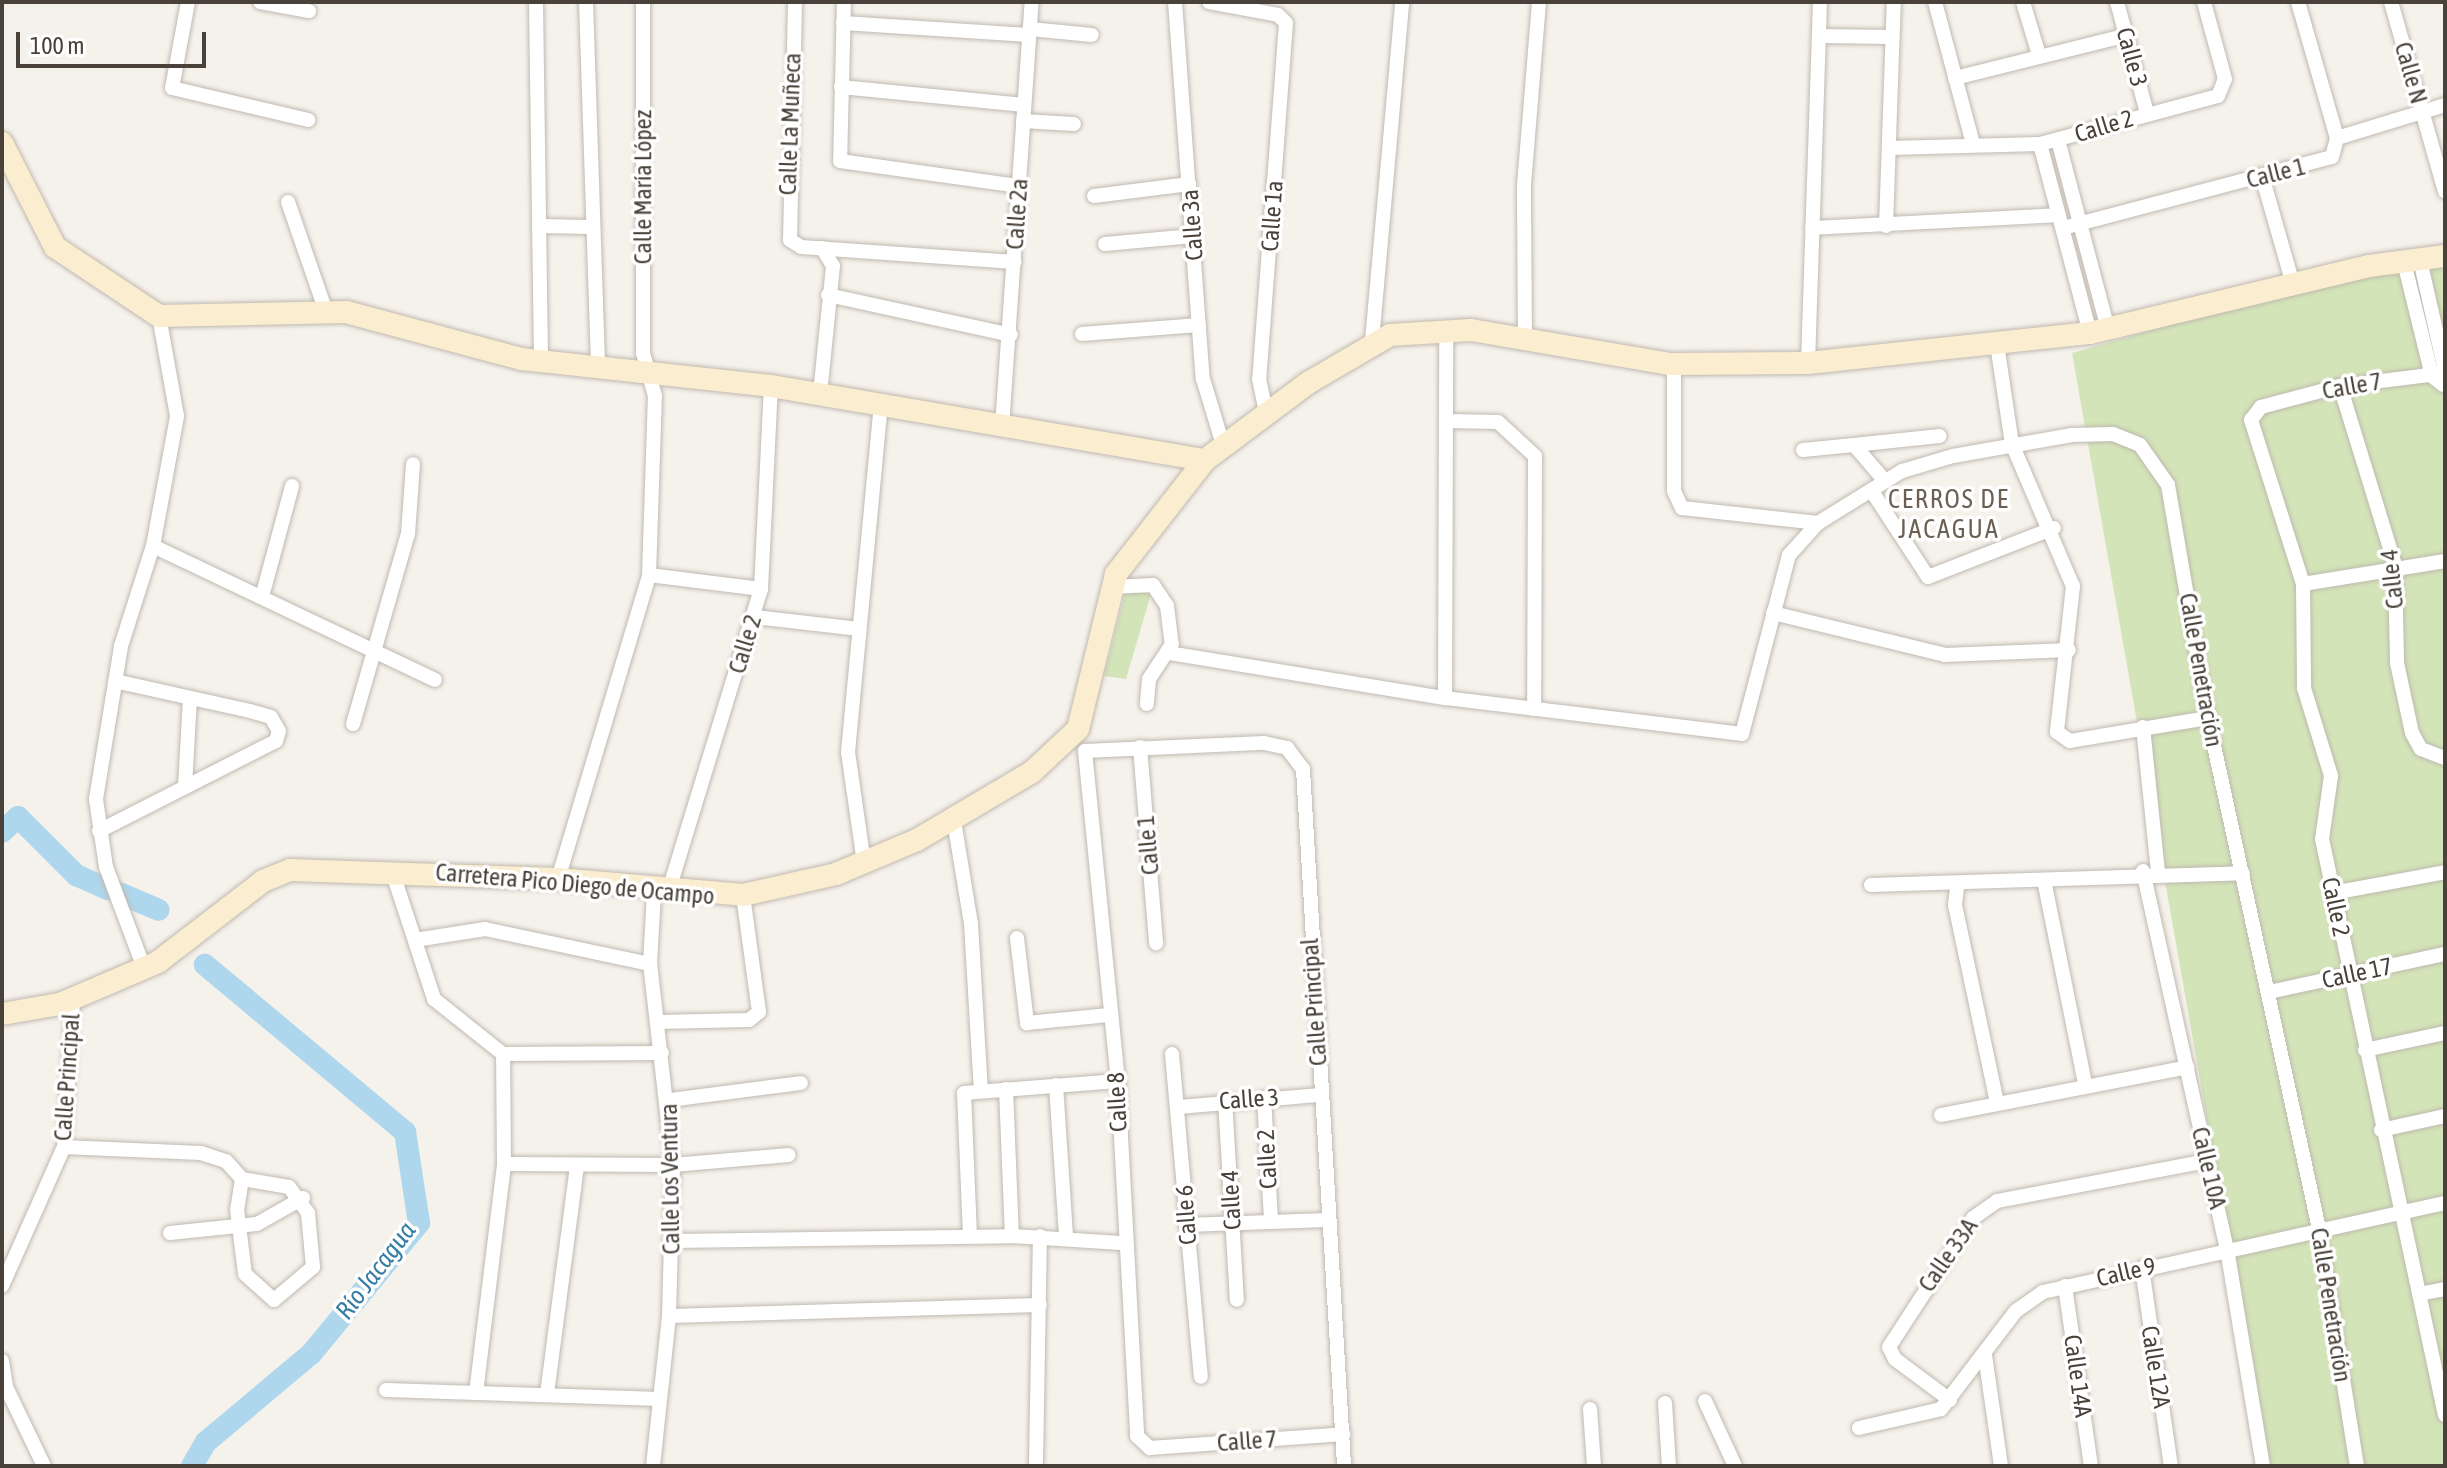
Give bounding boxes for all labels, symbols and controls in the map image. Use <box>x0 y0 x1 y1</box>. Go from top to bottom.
scale bar <box>20 16 210 66</box>
street label: Calle 3 <box>2110 24 2154 90</box>
text: 100 m <box>30 32 84 59</box>
street label: Calle N <box>2389 39 2433 107</box>
street label: Calle La Muñeca <box>773 52 807 196</box>
street label: Calle 2 <box>2071 103 2137 149</box>
street label: Calle María López <box>629 110 657 264</box>
street label: Calle 1 <box>2243 152 2309 194</box>
street label: Calle 2a <box>1000 178 1034 250</box>
street label: Calle 1a <box>1255 180 1289 252</box>
street label: Calle 3a <box>1175 189 1209 261</box>
street label: Calle 7 <box>2320 367 2384 405</box>
district label: CERROS DE JACAGUA <box>1888 484 2010 546</box>
street label: Calle 4 <box>2375 548 2409 610</box>
street label: Calle Penetración <box>2173 591 2229 749</box>
street label: Calle 2 <box>722 611 768 677</box>
street label: Calle 1 <box>1131 814 1165 876</box>
street label: Carretera Pico Diego de Ocampo <box>434 857 716 911</box>
street label: Calle 2 <box>2316 875 2356 939</box>
street label: Calle Principal <box>1295 937 1333 1067</box>
street label: Calle 17 <box>2319 952 2395 994</box>
street label: Calle Principal <box>48 1012 86 1142</box>
street label: Calle 8 <box>1101 1071 1133 1133</box>
street label: Calle 3 <box>1218 1083 1280 1115</box>
street label: Calle Los Ventura <box>654 1103 686 1255</box>
street label: Calle 10A <box>2186 1124 2232 1212</box>
street label: Calle 2 <box>1251 1128 1283 1190</box>
street label: Calle 4 <box>1215 1169 1247 1231</box>
street label: Calle 6 <box>1170 1184 1202 1246</box>
street label: Calle 33A <box>1912 1213 1984 1297</box>
water label: Río Jacagua <box>329 1216 423 1326</box>
street label: Calle Penetración <box>2305 1226 2357 1384</box>
street label: Calle 9 <box>2094 1251 2158 1293</box>
street label: Calle 12A <box>2135 1324 2177 1410</box>
street label: Calle 14A <box>2058 1333 2098 1419</box>
street label: Calle 7 <box>1216 1425 1278 1457</box>

